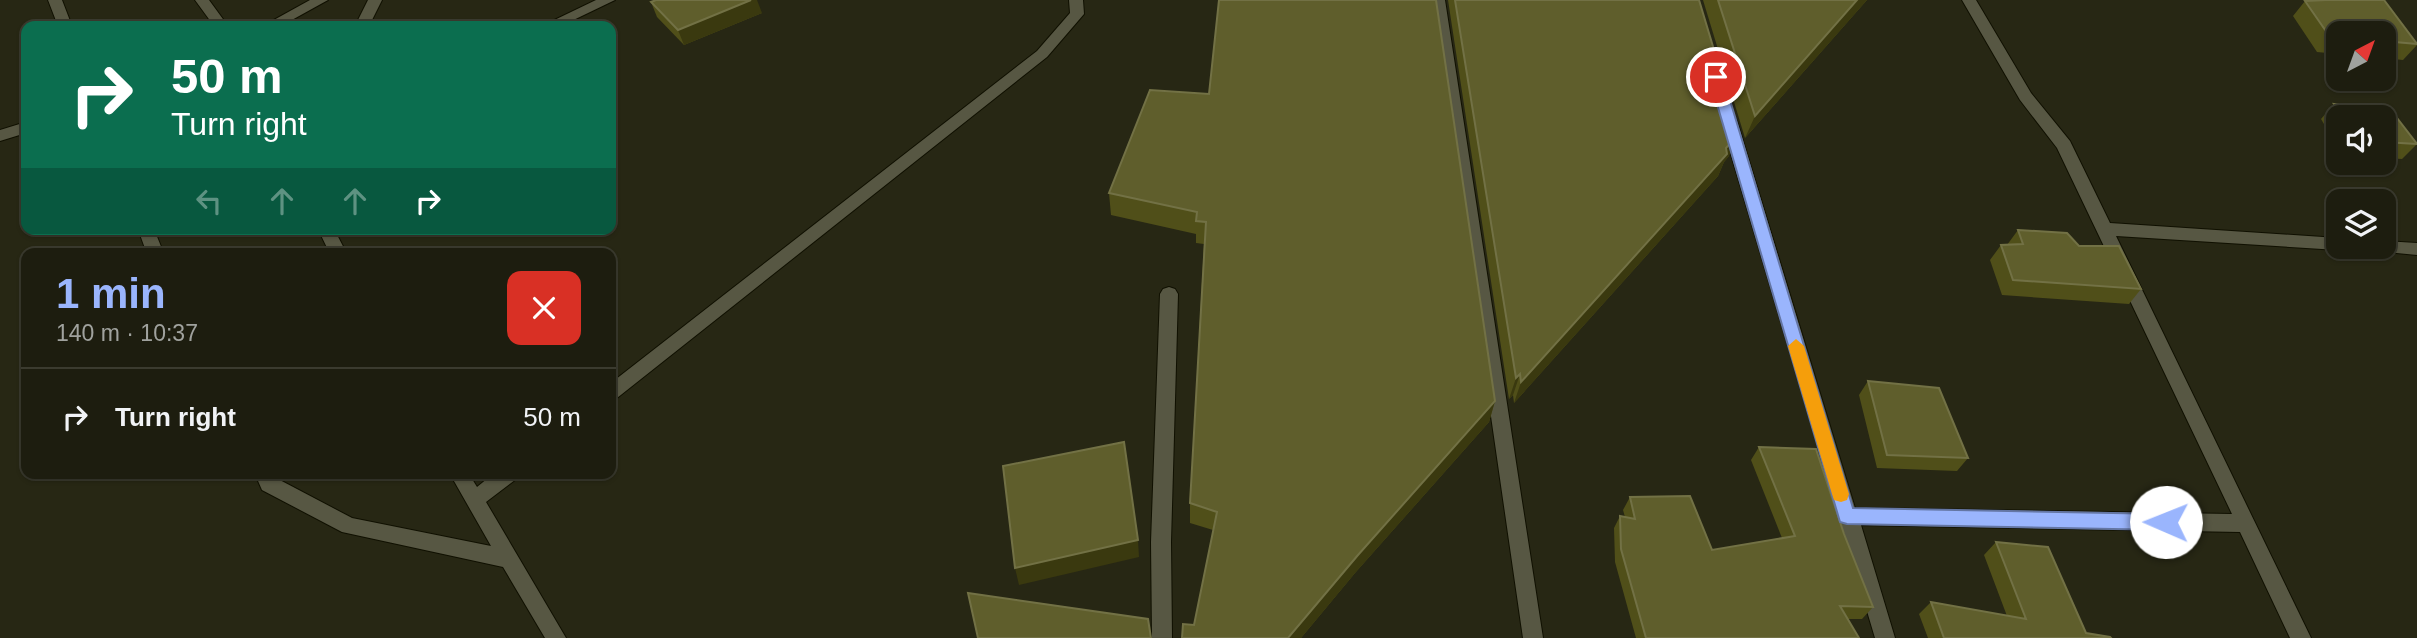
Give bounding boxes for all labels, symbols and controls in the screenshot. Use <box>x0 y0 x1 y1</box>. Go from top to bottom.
north arrow <box>2326 21 2396 91</box>
map controls <box>2326 21 2396 259</box>
pin <box>1686 47 1746 107</box>
icon: right <box>56 49 147 140</box>
text: 50 m <box>171 49 283 103</box>
icon: arrive <box>1697 58 1735 96</box>
button: sound <box>2326 105 2396 175</box>
text: Turn right <box>171 106 307 142</box>
icon: left <box>190 182 228 220</box>
icon: ahead <box>263 182 301 220</box>
icon: ahead <box>336 182 374 220</box>
icon: right <box>409 182 447 220</box>
button: layers <box>2326 189 2396 259</box>
text: 1 min <box>56 270 166 317</box>
button: close <box>507 271 581 345</box>
text: 140 m · 10:37 <box>56 320 198 346</box>
icon: right <box>56 398 94 436</box>
text: Turn right <box>115 402 236 432</box>
text: 50 m <box>523 402 581 432</box>
position arrow <box>2129 485 2203 559</box>

